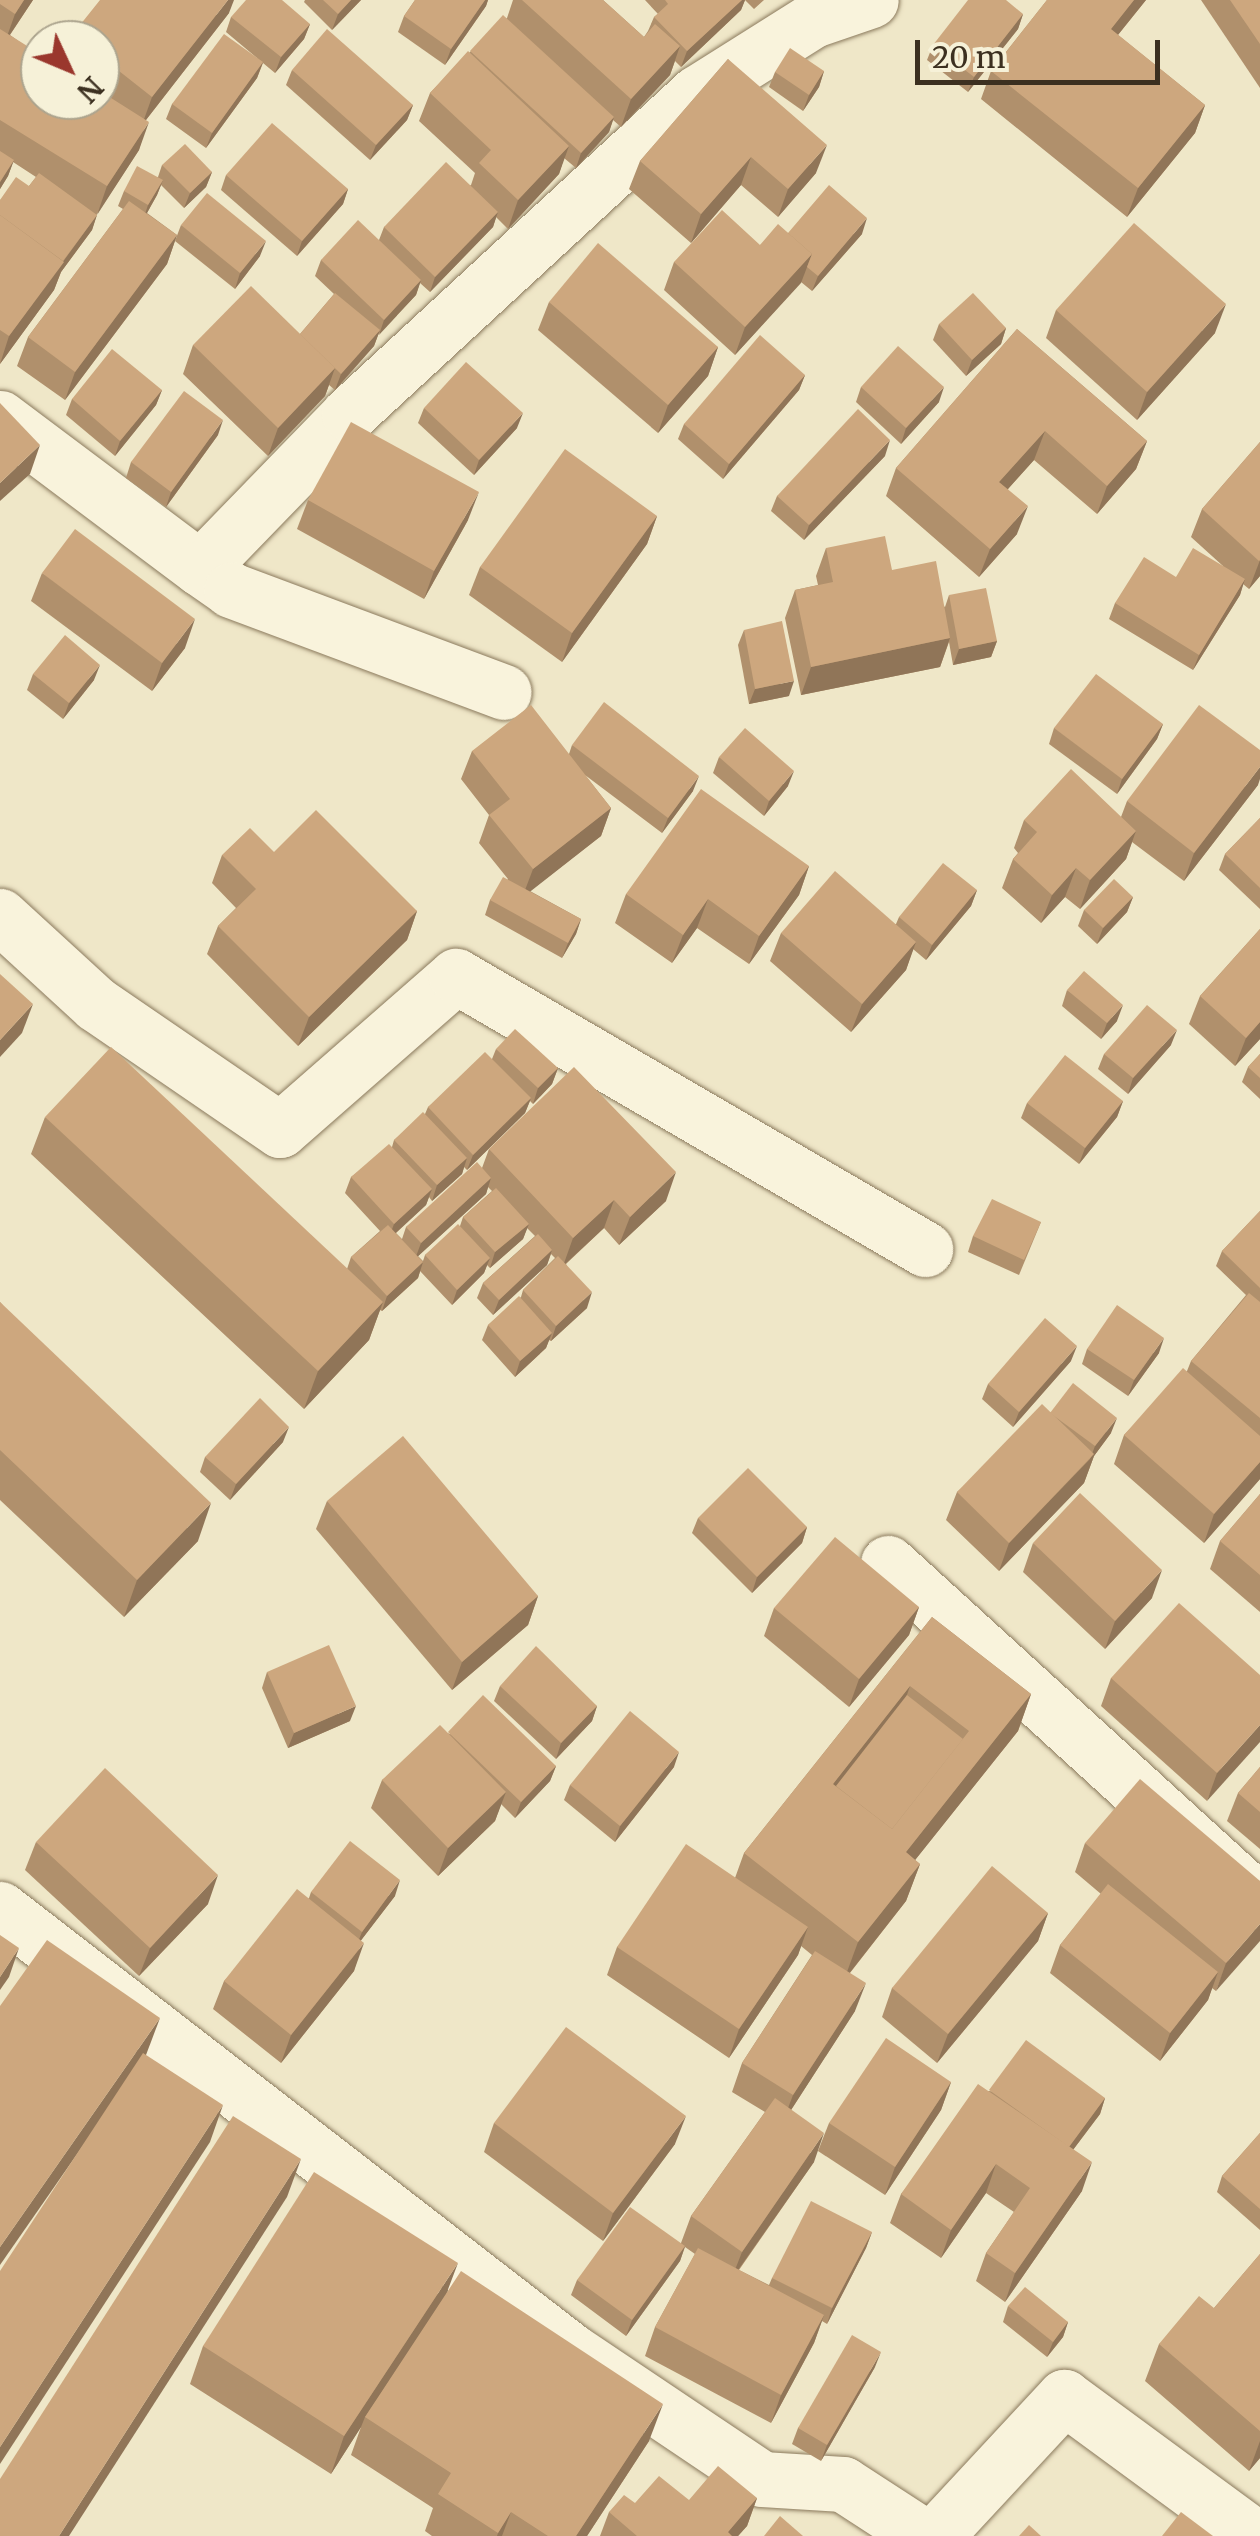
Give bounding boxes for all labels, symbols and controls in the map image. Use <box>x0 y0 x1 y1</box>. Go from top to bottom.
north arrow <box>20 20 120 120</box>
scale bar <box>920 20 1165 82</box>
text: 20 m <box>932 38 1005 76</box>
text: N <box>70 69 111 110</box>

